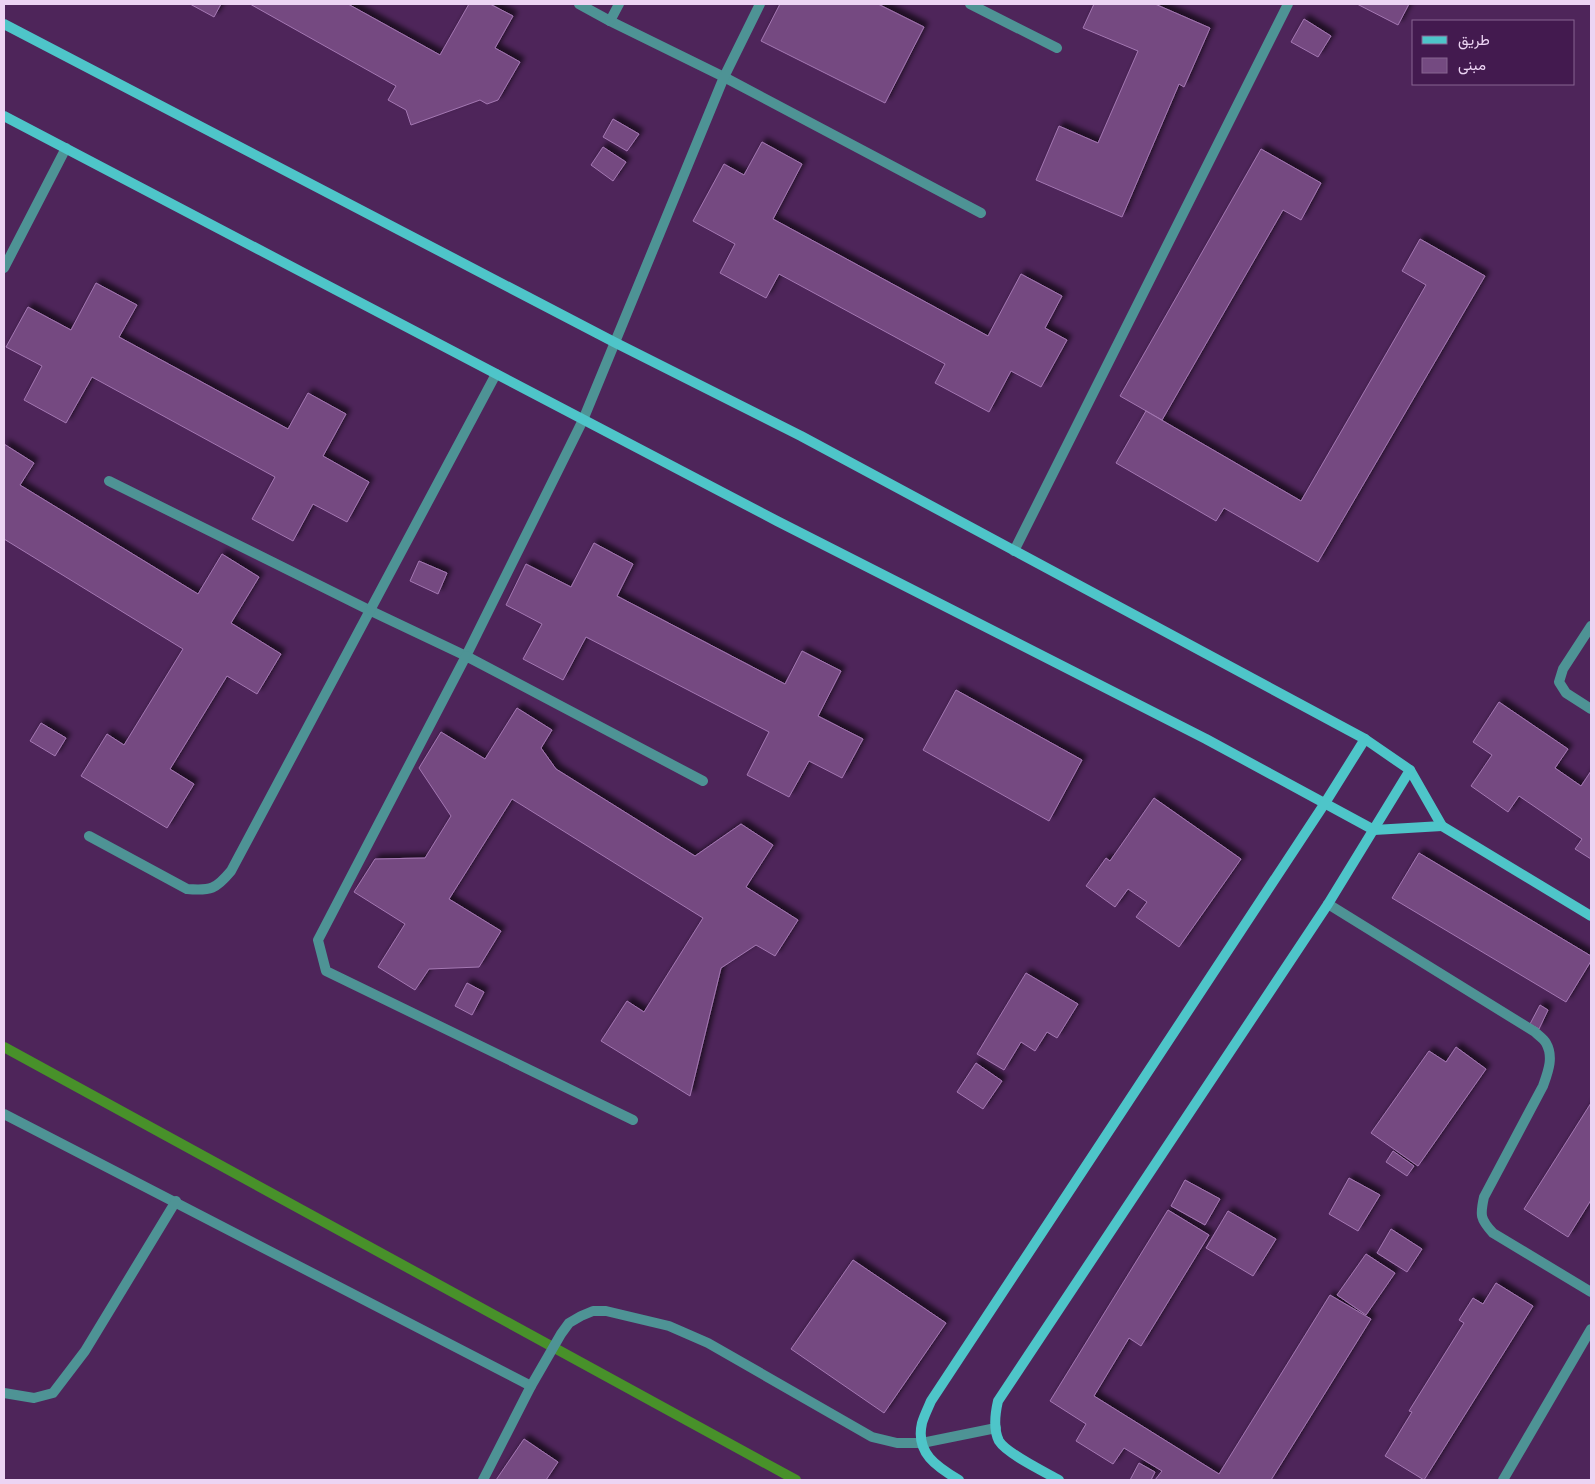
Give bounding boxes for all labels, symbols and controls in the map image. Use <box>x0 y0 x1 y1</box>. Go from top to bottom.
legend <box>1412 20 1575 85</box>
text: طريق <box>1458 30 1490 50</box>
text: مبنى <box>1458 55 1486 75</box>

